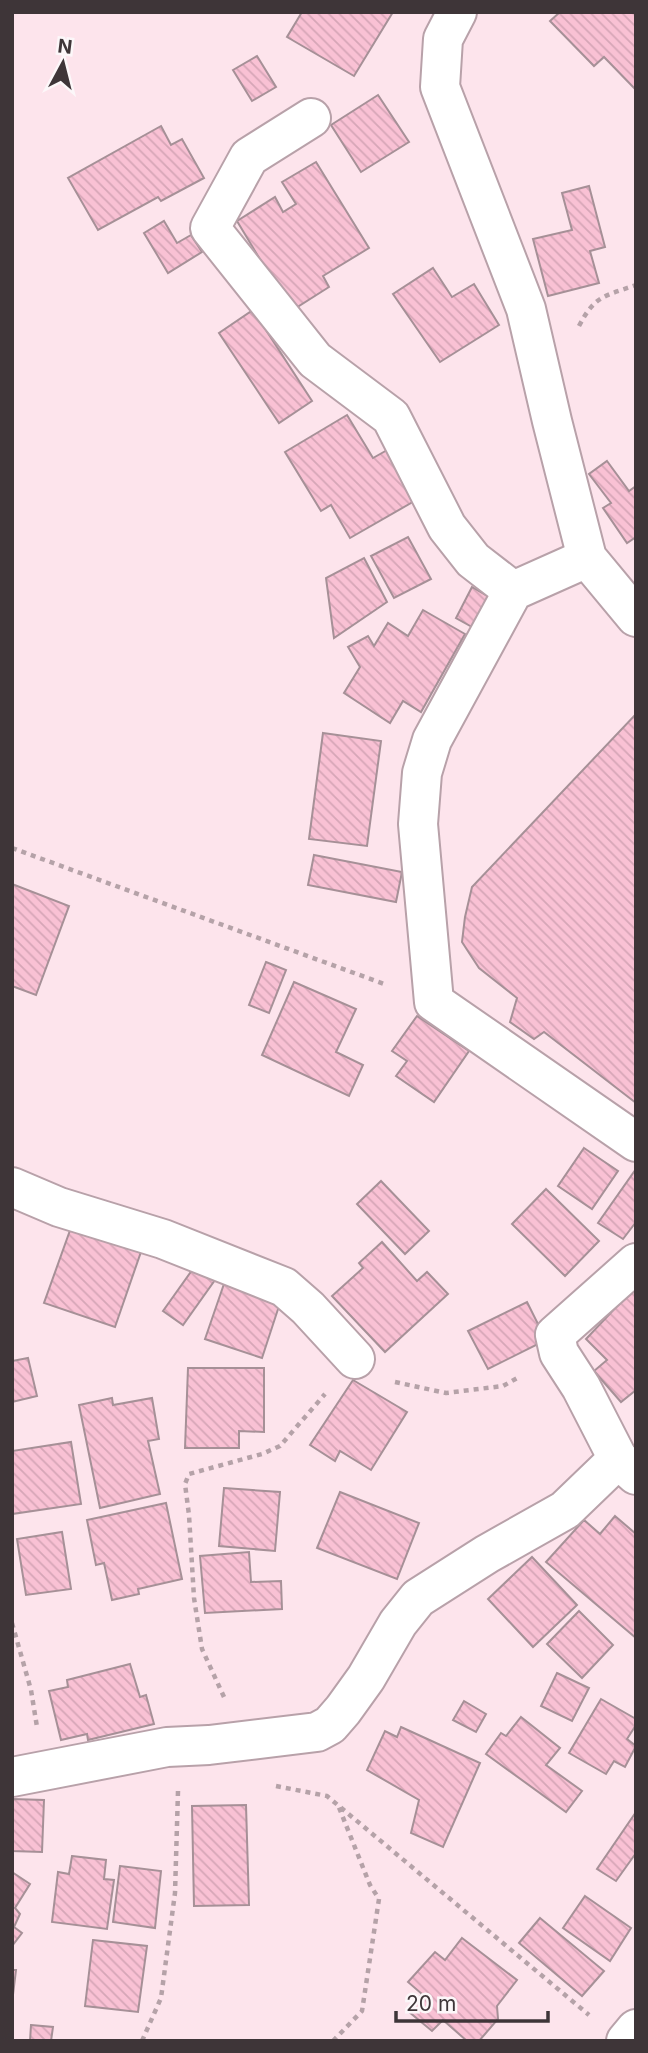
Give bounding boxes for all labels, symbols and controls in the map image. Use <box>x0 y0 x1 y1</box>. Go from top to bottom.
north arrow <box>28 28 98 98</box>
text: N <box>56 34 74 59</box>
scale bar <box>396 1980 548 2024</box>
text: 20 m <box>406 1991 456 2016</box>

